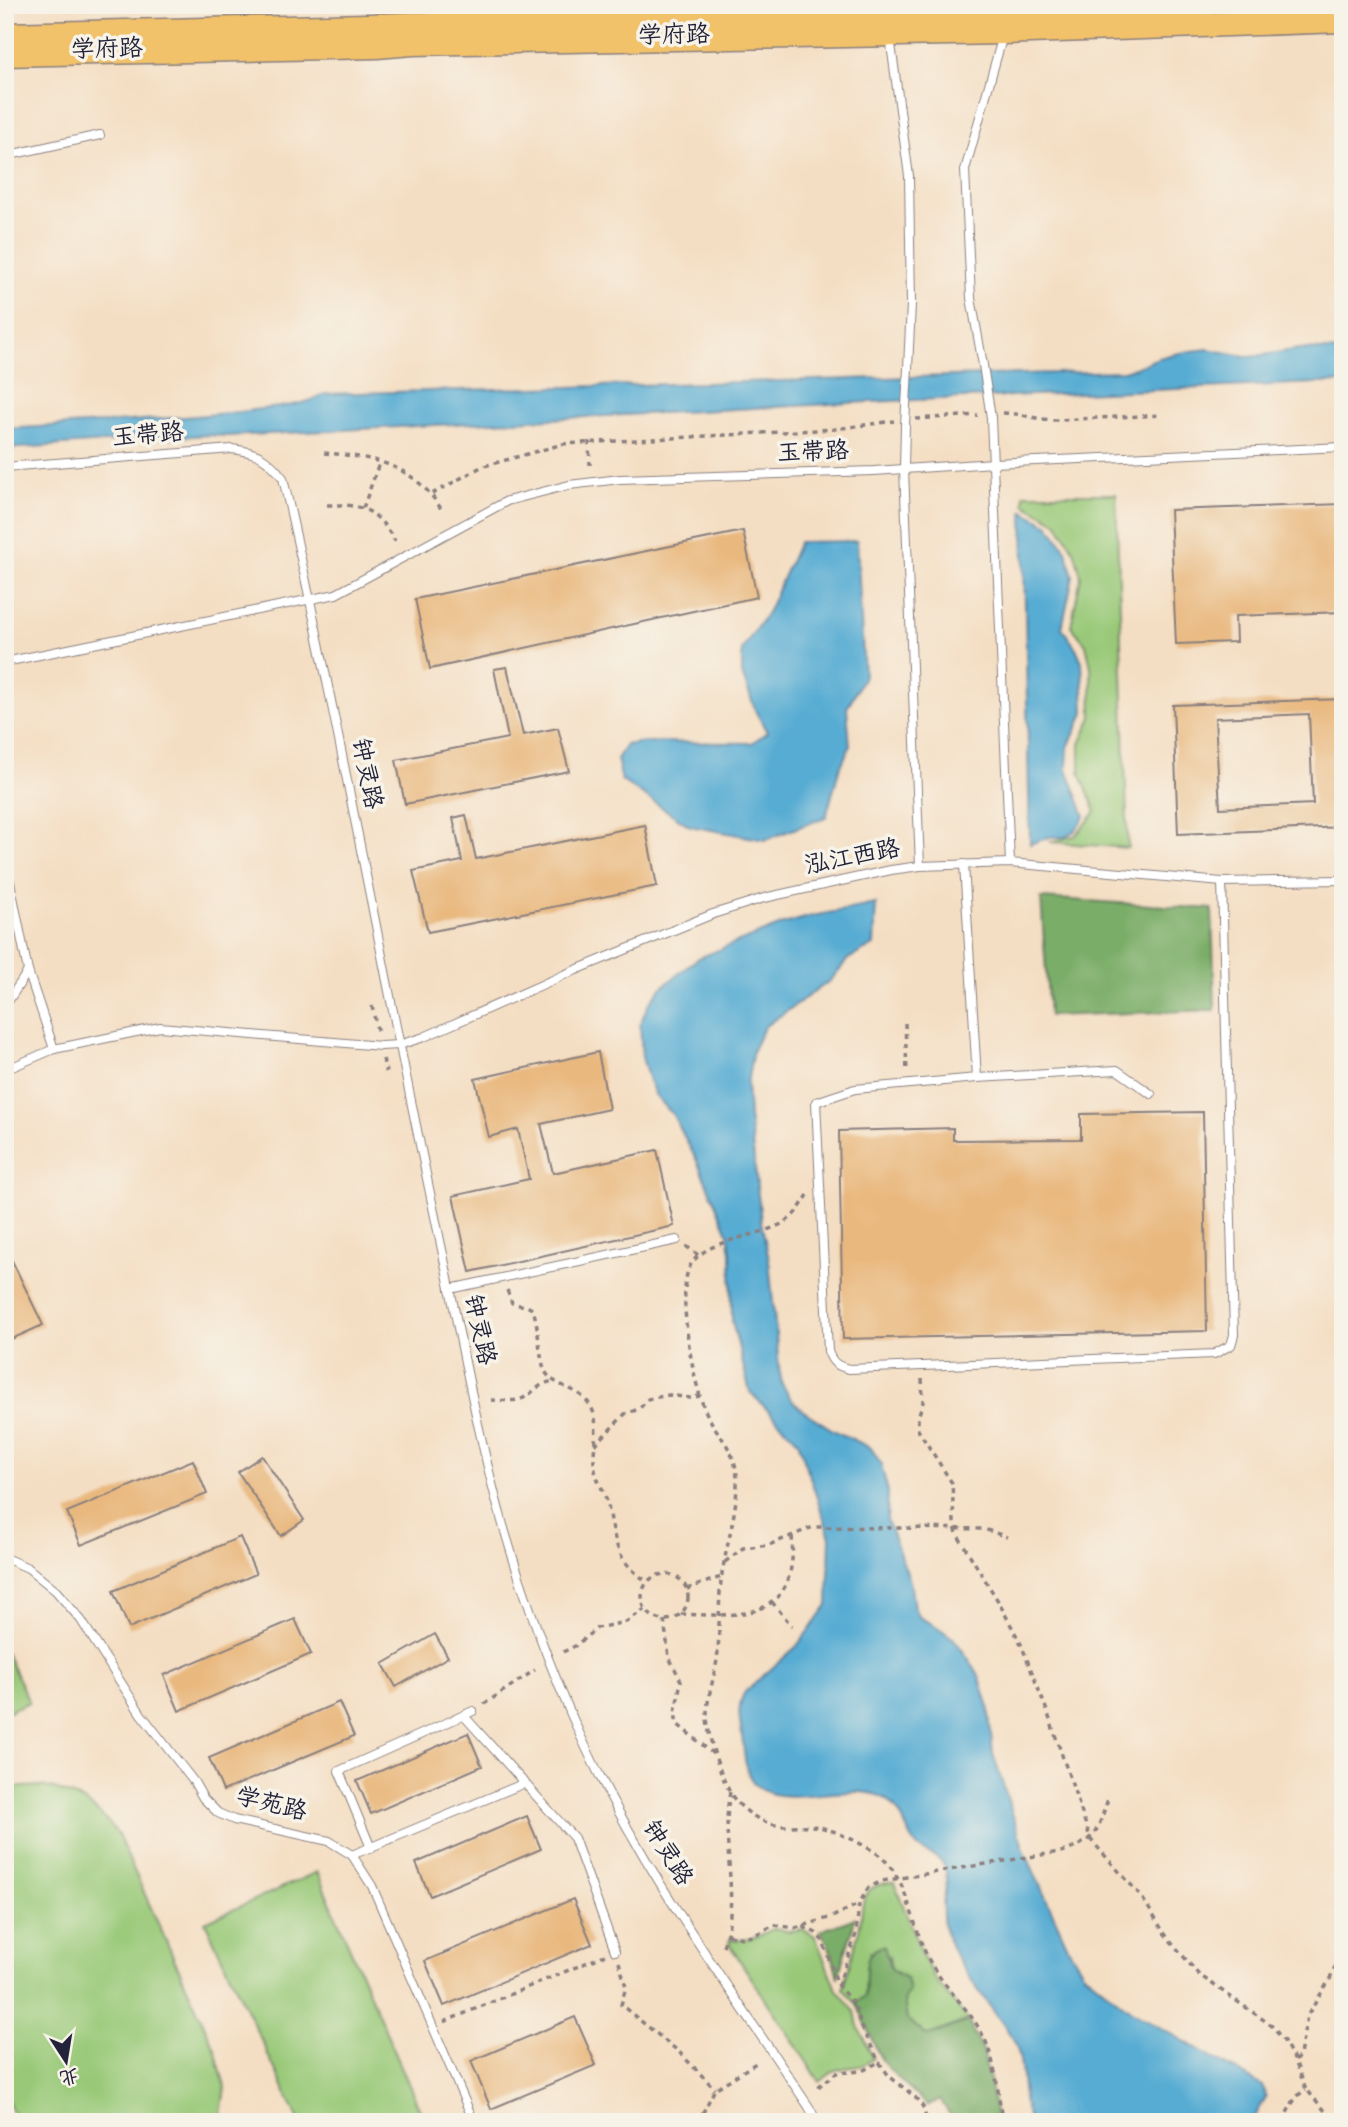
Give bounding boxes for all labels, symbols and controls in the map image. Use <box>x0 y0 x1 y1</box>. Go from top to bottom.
street label: 学府路 <box>638 19 710 55</box>
street label: 学府路 <box>71 33 143 69</box>
street label: 玉带路 <box>111 417 185 457</box>
street label: 玉带路 <box>776 436 850 472</box>
street label: 钟灵路 <box>341 735 389 813</box>
street label: 泓江西路 <box>803 833 903 885</box>
street label: 钟灵路 <box>454 1291 502 1369</box>
street label: 学苑路 <box>232 1781 310 1831</box>
street label: 钟灵路 <box>633 1814 699 1894</box>
north arrow <box>32 2025 102 2096</box>
text: 北 <box>57 2059 81 2089</box>

